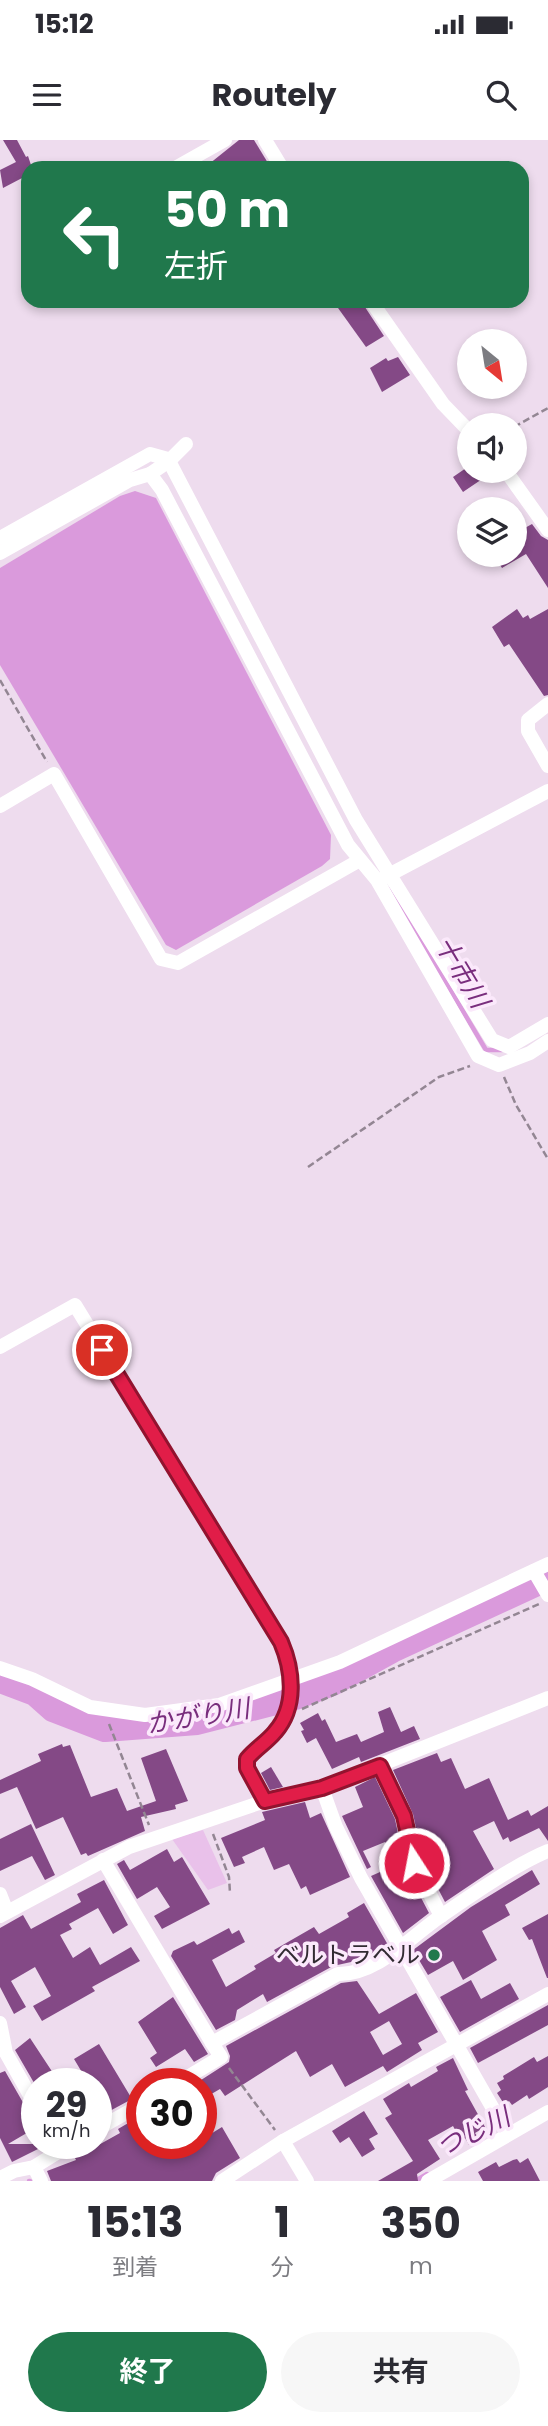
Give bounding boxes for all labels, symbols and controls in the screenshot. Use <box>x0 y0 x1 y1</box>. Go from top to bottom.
text: 15:12 <box>35 6 94 42</box>
text: Routely <box>211 72 337 117</box>
icon: menu <box>28 76 66 114</box>
icon: search <box>482 76 520 114</box>
text: 50 m <box>164 176 290 244</box>
icon: left <box>49 189 140 280</box>
text: 左折 <box>164 243 228 288</box>
north arrow <box>457 329 527 399</box>
map controls <box>457 329 527 567</box>
button: sound <box>457 413 527 483</box>
button: layers <box>457 497 527 567</box>
water label: 十市川 <box>426 929 499 1017</box>
pin <box>72 1320 132 1380</box>
icon: arrive <box>83 1331 121 1369</box>
water label: かがり川 <box>144 1690 255 1742</box>
position arrow <box>377 1826 451 1900</box>
place label: ベルトラベル <box>276 1938 420 1971</box>
marker: ベルトラベル <box>426 1947 442 1963</box>
speed limit sign: 30 <box>126 2068 217 2159</box>
text: 29 <box>46 2080 87 2129</box>
water label: つじ川 <box>430 2097 519 2165</box>
text: km/h <box>43 2118 90 2143</box>
text: 15:13 <box>87 2193 183 2252</box>
text: 1 <box>274 2193 290 2252</box>
text: 350 <box>381 2194 461 2253</box>
text: m <box>409 2250 433 2282</box>
text: 到着 <box>112 2251 158 2283</box>
text: 分 <box>271 2251 294 2283</box>
button: 終了 <box>28 2332 267 2412</box>
button: 共有 <box>281 2332 520 2412</box>

